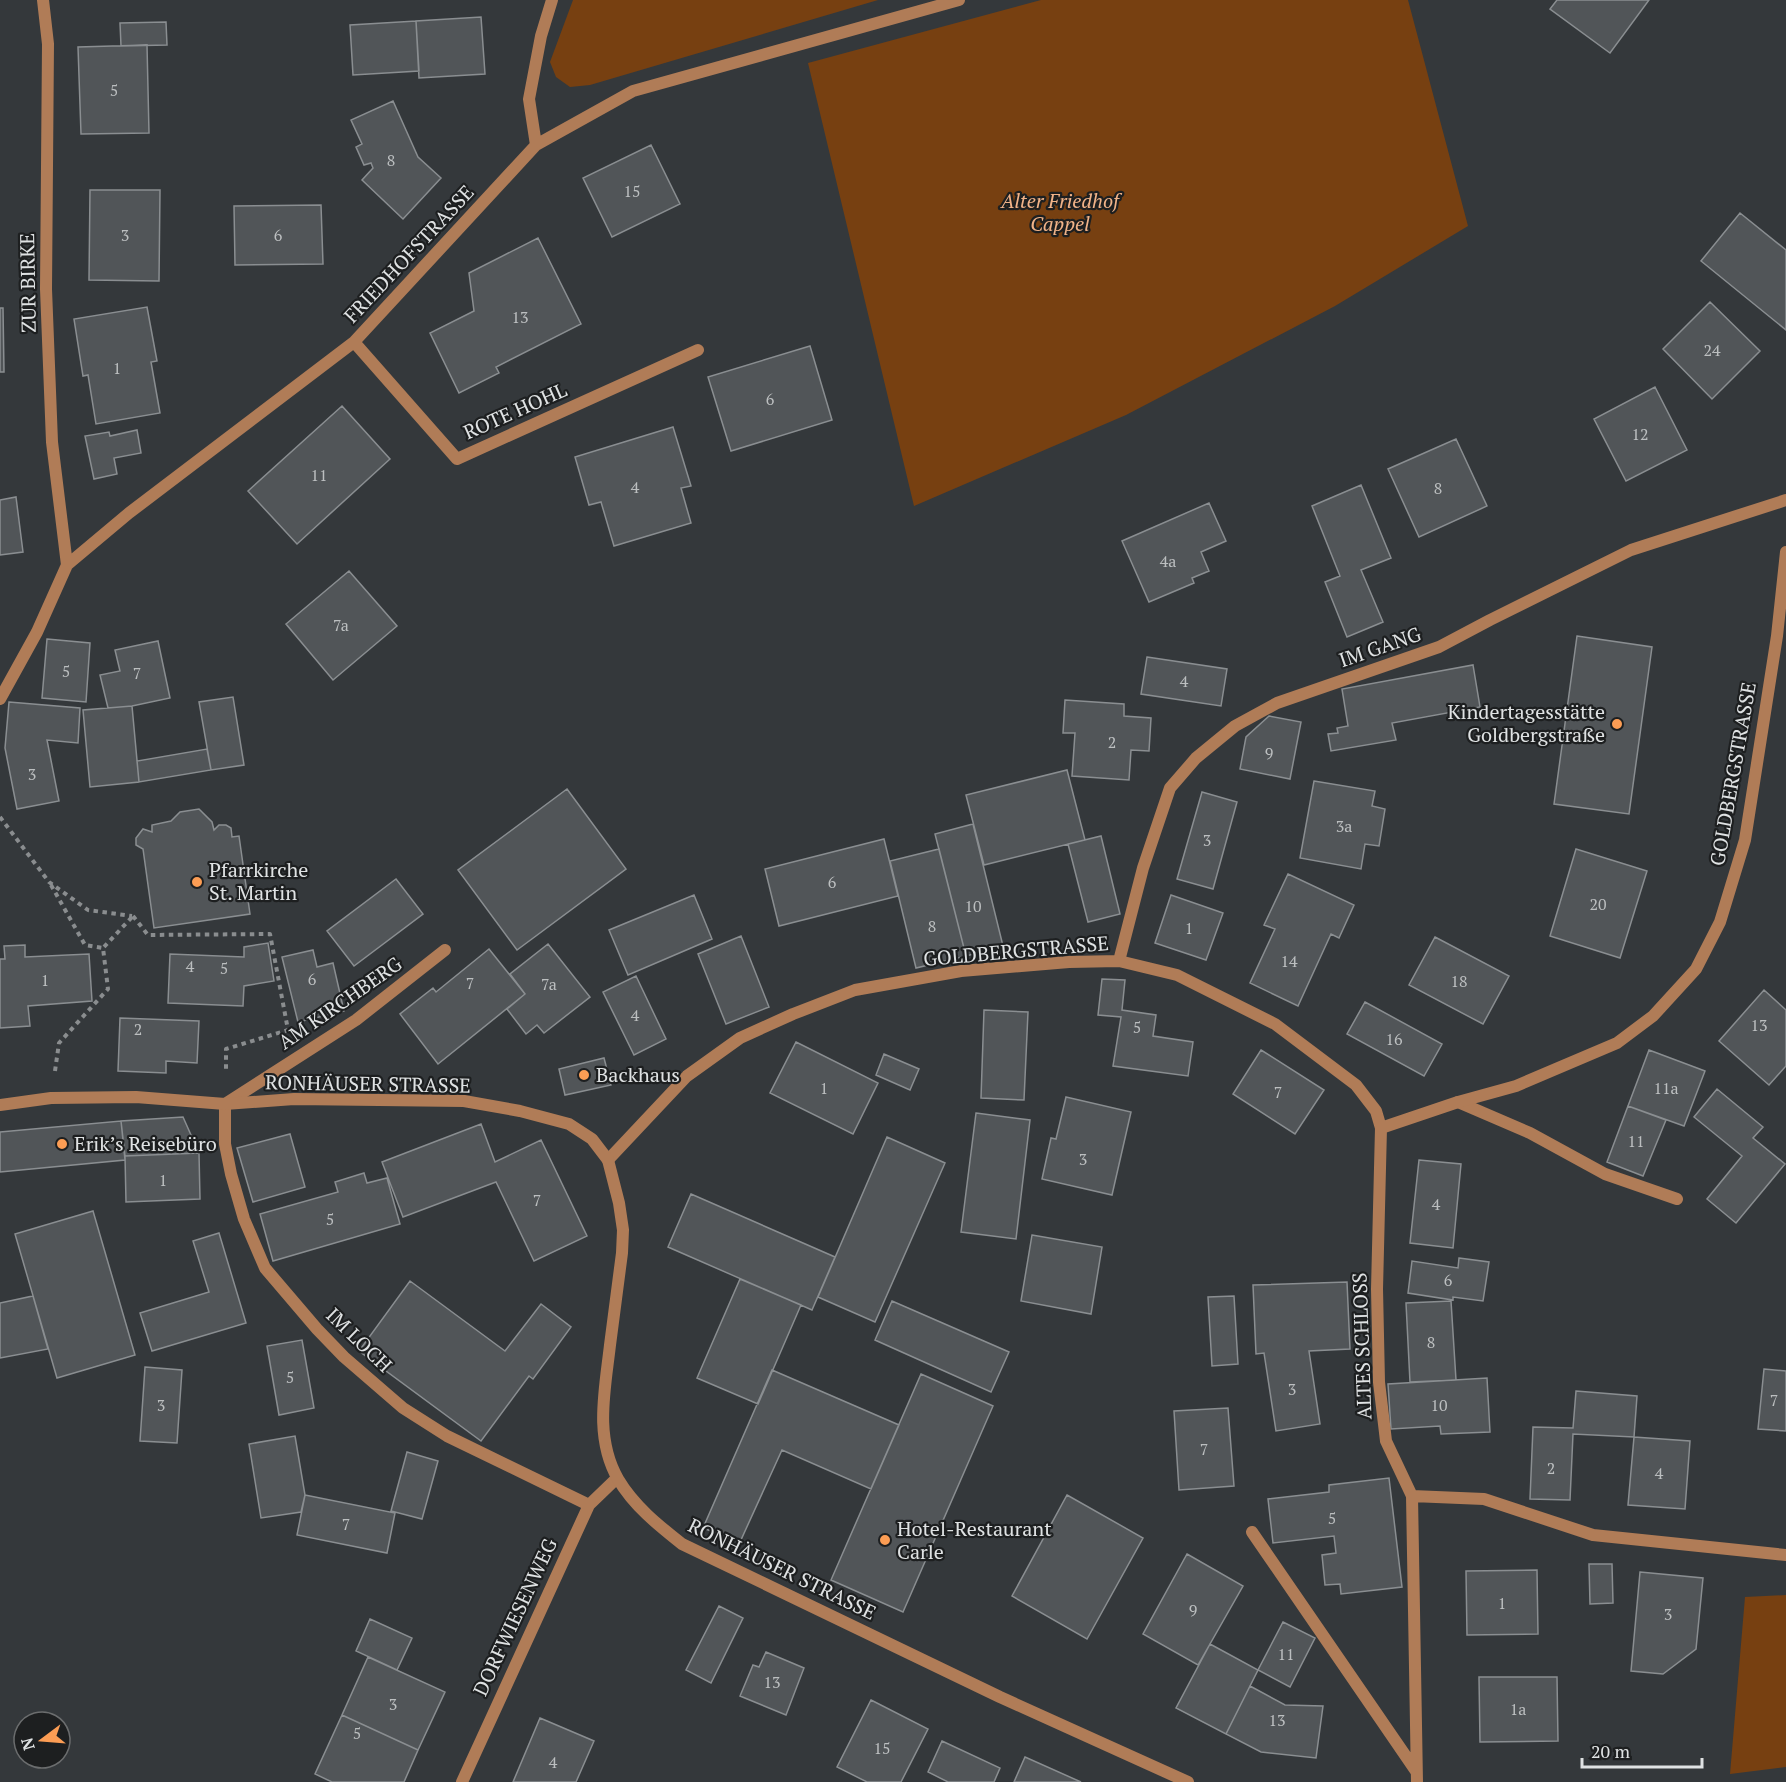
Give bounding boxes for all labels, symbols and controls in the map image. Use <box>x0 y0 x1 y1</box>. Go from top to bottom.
house number: 5 <box>110 79 118 101</box>
house number: 8 <box>387 149 395 171</box>
street label: FRIEDHOFSTRASSE <box>338 179 480 328</box>
house number: 15 <box>623 180 641 202</box>
park label: Alter Friedhof Cappel <box>1000 187 1123 237</box>
house number: 3 <box>121 224 129 246</box>
house number: 6 <box>274 224 283 246</box>
street label: ZUR BIRKE <box>13 233 42 333</box>
house number: 13 <box>511 306 529 328</box>
house number: 24 <box>1703 339 1721 361</box>
house number: 1 <box>113 357 121 379</box>
street label: ROTE HOHL <box>459 376 571 445</box>
house number: 6 <box>766 388 775 410</box>
house number: 12 <box>1631 423 1649 445</box>
house number: 11 <box>310 464 328 486</box>
house number: 4 <box>631 476 640 498</box>
house number: 8 <box>1434 477 1442 499</box>
house number: 4a <box>1160 550 1176 572</box>
house number: 7a <box>333 614 349 636</box>
street label: IM GANG <box>1335 620 1425 673</box>
house number: 5 <box>62 660 70 682</box>
house number: 7 <box>133 662 141 684</box>
house number: 4 <box>1180 670 1189 692</box>
street label: GOLDBERGSTRASSE <box>1703 680 1762 868</box>
place label: Kindertagesstätte Goldbergstraße <box>1448 698 1605 748</box>
marker: Kindertagesstätte Goldbergstraße <box>1610 717 1624 731</box>
house number: 2 <box>1108 731 1116 753</box>
house number: 9 <box>1265 742 1273 764</box>
house number: 3 <box>28 763 36 785</box>
house number: 3a <box>1336 815 1352 837</box>
house number: 3 <box>1203 829 1211 851</box>
place label: Pfarrkirche St. Martin <box>209 856 308 906</box>
house number: 6 <box>828 871 837 893</box>
marker: Pfarrkirche St. Martin <box>190 875 204 889</box>
house number: 20 <box>1589 893 1607 915</box>
house number: 10 <box>964 895 982 917</box>
house number: 8 <box>928 915 936 937</box>
house number: 1 <box>1185 917 1193 939</box>
street label: GOLDBERGSTRASSE <box>922 929 1110 972</box>
street label: AM KIRCHBERG <box>272 950 407 1055</box>
house number: 14 <box>1280 950 1298 972</box>
house number: 4 <box>186 955 195 977</box>
house number: 5 <box>220 957 228 979</box>
house number: 6 <box>308 968 317 990</box>
house number: 1 <box>41 969 49 991</box>
house number: 18 <box>1450 970 1468 992</box>
house number: 7 <box>466 972 474 994</box>
house number: 7a <box>541 973 557 995</box>
house number: 4 <box>631 1004 640 1026</box>
house number: 13 <box>1750 1014 1768 1036</box>
house number: 5 <box>1133 1016 1141 1038</box>
house number: 2 <box>134 1018 142 1040</box>
house number: 16 <box>1385 1028 1403 1050</box>
place label: Backhaus <box>596 1061 680 1088</box>
street label: RONHÄUSER STRASSE <box>265 1068 471 1099</box>
marker: Backhaus <box>577 1068 591 1082</box>
house number: 1 <box>820 1077 828 1099</box>
house number: 11a <box>1653 1077 1679 1099</box>
house number: 7 <box>1274 1081 1282 1103</box>
place label: Erik’s Reisebüro <box>74 1130 217 1157</box>
house number: 11 <box>1627 1130 1645 1152</box>
marker: Erik’s Reisebüro <box>55 1137 69 1151</box>
house number: 3 <box>1079 1148 1087 1170</box>
house number: 1 <box>159 1169 167 1191</box>
house number: 7 <box>533 1189 541 1211</box>
house number: 4 <box>1432 1193 1441 1215</box>
house number: 5 <box>326 1208 334 1230</box>
house number: 6 <box>1444 1269 1453 1291</box>
street label: ALTES SCHLOSS <box>1345 1272 1378 1420</box>
street label: IM LOCH <box>320 1301 398 1378</box>
house number: 8 <box>1427 1331 1435 1353</box>
house number: 5 <box>286 1366 294 1388</box>
house number: 3 <box>1288 1378 1296 1400</box>
house number: 7 <box>1770 1389 1778 1411</box>
house number: 3 <box>157 1394 165 1416</box>
house number: 10 <box>1430 1394 1448 1416</box>
house number: 7 <box>1200 1438 1208 1460</box>
house number: 2 <box>1547 1457 1555 1479</box>
house number: 4 <box>1655 1462 1664 1484</box>
house number: 5 <box>1328 1507 1336 1529</box>
street label: RONHÄUSER STRASSE <box>684 1511 881 1626</box>
house number: 7 <box>342 1513 350 1535</box>
place label: Hotel-Restaurant Carle <box>897 1515 1052 1565</box>
street label: DORFWIESENWEG <box>466 1533 563 1700</box>
marker: Hotel-Restaurant Carle <box>878 1533 892 1547</box>
house number: 1 <box>1498 1592 1506 1614</box>
house number: 9 <box>1189 1599 1197 1621</box>
house number: 3 <box>1664 1603 1672 1625</box>
house number: 11 <box>1277 1643 1295 1665</box>
house number: 13 <box>763 1671 781 1693</box>
house number: 3 <box>389 1693 397 1715</box>
house number: 1a <box>1510 1698 1526 1720</box>
house number: 13 <box>1268 1709 1286 1731</box>
north arrow <box>12 1710 72 1770</box>
house number: 5 <box>353 1722 361 1744</box>
scale bar <box>1582 1731 1702 1769</box>
text: N <box>15 1735 40 1753</box>
house number: 15 <box>873 1737 891 1759</box>
text: 20 m <box>1591 1739 1631 1763</box>
house number: 4 <box>549 1751 558 1773</box>

